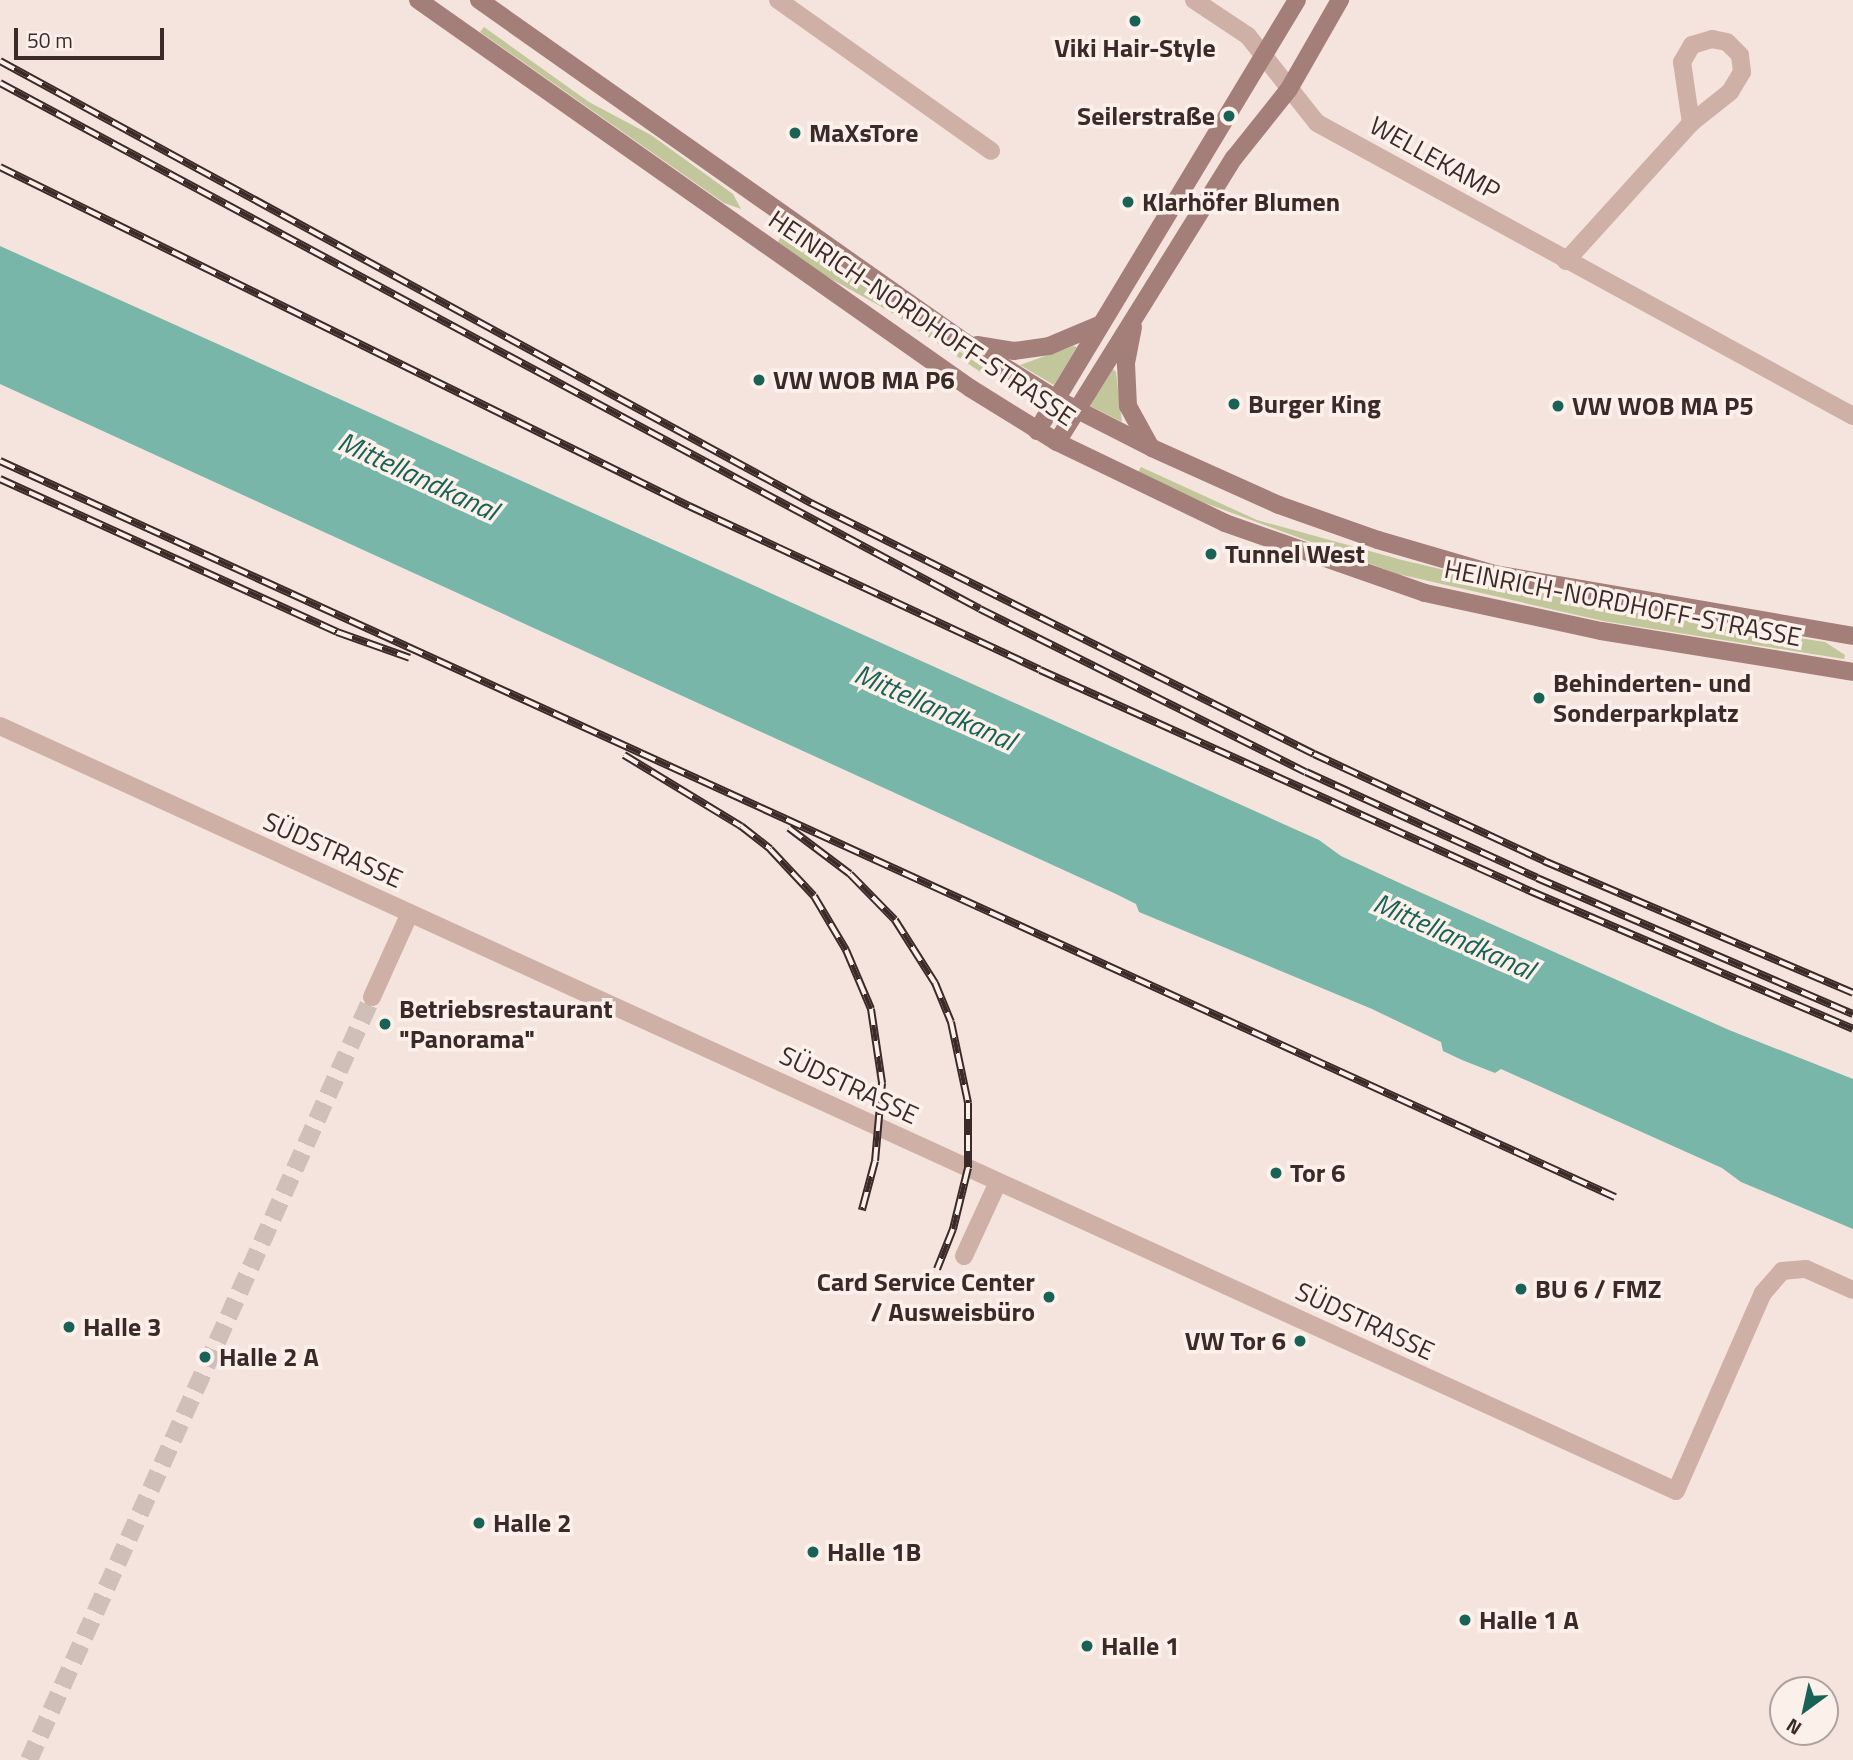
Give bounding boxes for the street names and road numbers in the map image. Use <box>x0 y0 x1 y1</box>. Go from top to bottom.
street label: WELLEKAMP <box>1364 109 1506 207</box>
street label: HEINRICH-NORDHOFF-STRASSE <box>763 204 1081 432</box>
street label: HEINRICH-NORDHOFF-STRASSE <box>1442 553 1804 653</box>
street label: SÜDSTRASSE <box>259 805 407 895</box>
street label: SÜDSTRASSE <box>775 1039 923 1131</box>
street label: SÜDSTRASSE <box>1291 1275 1439 1367</box>

